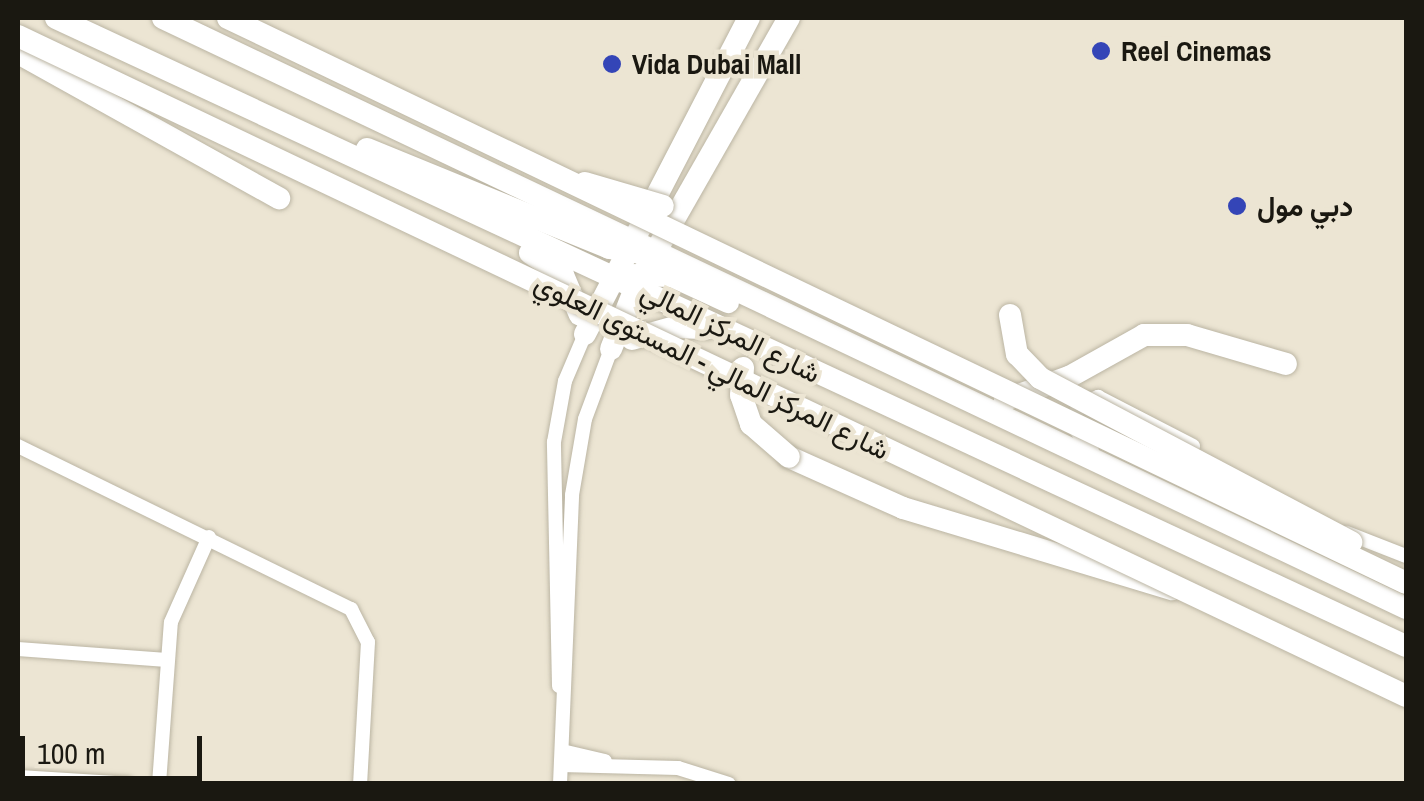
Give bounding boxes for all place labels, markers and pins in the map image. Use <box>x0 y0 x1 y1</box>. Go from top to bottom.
place label: Reel Cinemas <box>1121 34 1272 68</box>
marker: Reel Cinemas <box>1090 40 1112 62</box>
place label: Vida Dubai Mall <box>632 47 801 81</box>
marker: Vida Dubai Mall <box>601 53 623 75</box>
place label: دبي مول <box>1257 189 1353 223</box>
marker: دبي مول <box>1226 195 1248 217</box>

